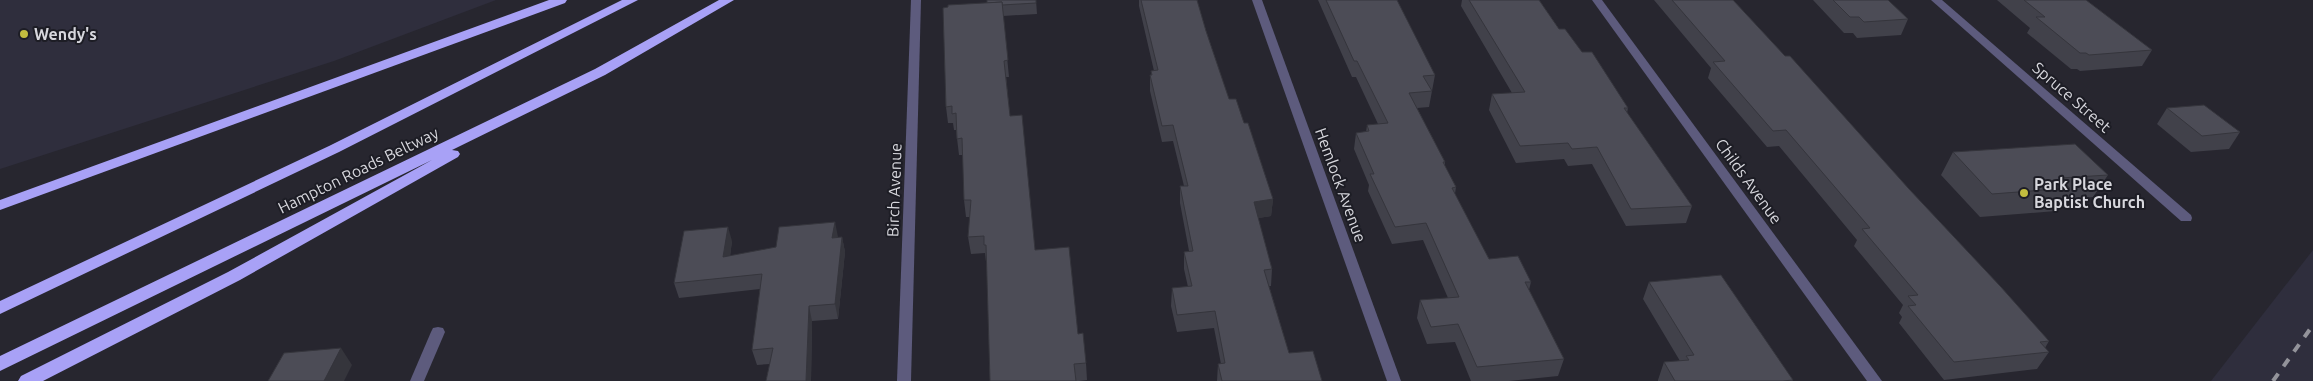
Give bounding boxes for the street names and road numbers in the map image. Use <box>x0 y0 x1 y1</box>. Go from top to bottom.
street label: Spruce Street <box>2029 58 2115 136</box>
street label: Hampton Roads Beltway <box>275 123 441 217</box>
street label: Hemlock Avenue <box>1312 125 1370 245</box>
street label: Childs Avenue <box>1712 135 1786 227</box>
street label: Birch Avenue <box>883 143 905 237</box>

